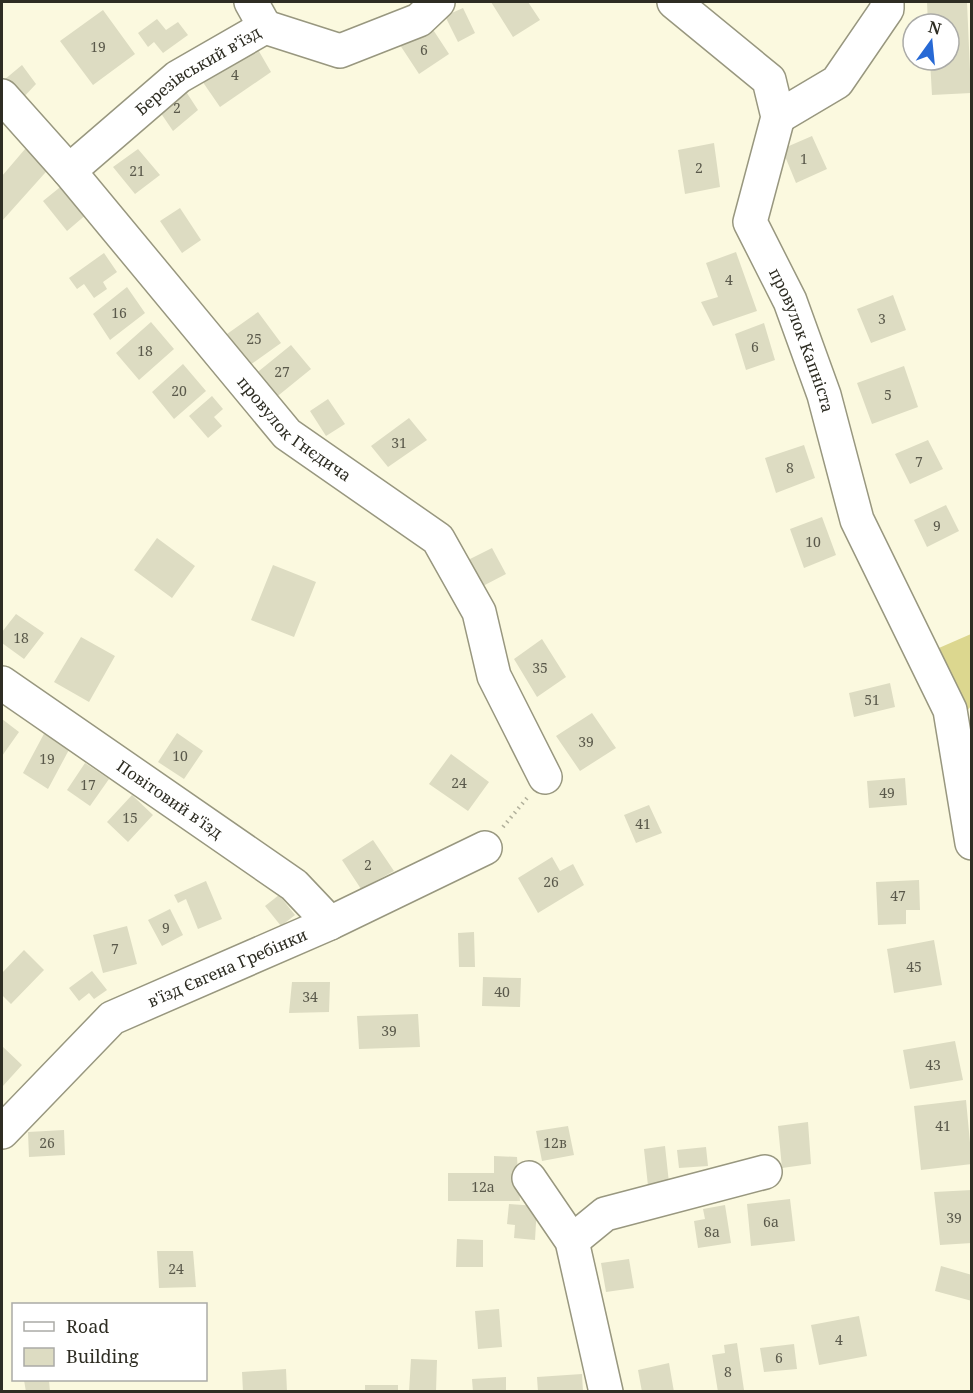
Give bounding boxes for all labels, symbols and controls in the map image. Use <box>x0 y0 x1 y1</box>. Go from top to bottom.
north arrow <box>901 12 961 72</box>
text: N <box>926 15 944 40</box>
street label: Березівський в’їзд <box>130 21 265 120</box>
house number: 19 <box>90 37 106 56</box>
house number: 6 <box>420 40 428 59</box>
house number: 4 <box>231 65 239 84</box>
house number: 2 <box>173 98 181 117</box>
house number: 1 <box>800 149 808 168</box>
house number: 2 <box>695 158 703 177</box>
house number: 21 <box>129 161 145 180</box>
street label: провулок Капніста <box>764 264 839 415</box>
house number: 4 <box>725 270 733 289</box>
house number: 16 <box>111 303 127 322</box>
house number: 3 <box>878 309 886 328</box>
house number: 25 <box>246 329 262 348</box>
house number: 6 <box>751 337 759 356</box>
house number: 18 <box>137 341 153 360</box>
house number: 27 <box>274 362 290 381</box>
street label: провулок Гнєдича <box>232 371 356 486</box>
house number: 20 <box>171 381 187 400</box>
house number: 5 <box>884 385 892 404</box>
house number: 31 <box>391 433 407 452</box>
house number: 7 <box>915 452 923 471</box>
house number: 8 <box>786 458 794 477</box>
house number: 9 <box>933 516 941 535</box>
house number: 10 <box>805 532 821 551</box>
house number: 18 <box>13 628 29 647</box>
house number: 35 <box>532 658 548 677</box>
house number: 51 <box>864 690 880 709</box>
house number: 39 <box>578 732 594 751</box>
house number: 10 <box>172 746 188 765</box>
house number: 19 <box>39 749 55 768</box>
street label: Повітовий в'їзд <box>113 755 227 843</box>
house number: 24 <box>451 773 467 792</box>
house number: 17 <box>80 775 96 794</box>
house number: 49 <box>879 783 895 802</box>
house number: 15 <box>122 808 138 827</box>
house number: 41 <box>635 814 651 833</box>
house number: 2 <box>364 855 372 874</box>
house number: 26 <box>543 872 559 891</box>
house number: 47 <box>890 886 906 905</box>
house number: 9 <box>162 918 170 937</box>
street label: в'їзд Євгена Гребінки <box>144 923 311 1012</box>
house number: 7 <box>111 939 119 958</box>
house number: 45 <box>906 957 922 976</box>
house number: 40 <box>494 982 510 1001</box>
house number: 34 <box>302 987 318 1006</box>
house number: 39 <box>381 1021 397 1040</box>
house number: 43 <box>925 1055 941 1074</box>
house number: 41 <box>935 1116 951 1135</box>
house number: 26 <box>39 1133 55 1152</box>
house number: 12в <box>543 1133 567 1152</box>
house number: 12а <box>471 1177 495 1196</box>
house number: 39 <box>946 1208 962 1227</box>
house number: 6а <box>763 1212 779 1231</box>
house number: 8а <box>704 1222 720 1241</box>
house number: 24 <box>168 1259 184 1278</box>
legend <box>12 1303 207 1381</box>
text: Road <box>66 1314 109 1338</box>
house number: 4 <box>835 1330 843 1349</box>
text: Building <box>66 1344 139 1368</box>
house number: 6 <box>775 1348 783 1367</box>
house number: 8 <box>724 1362 732 1381</box>

